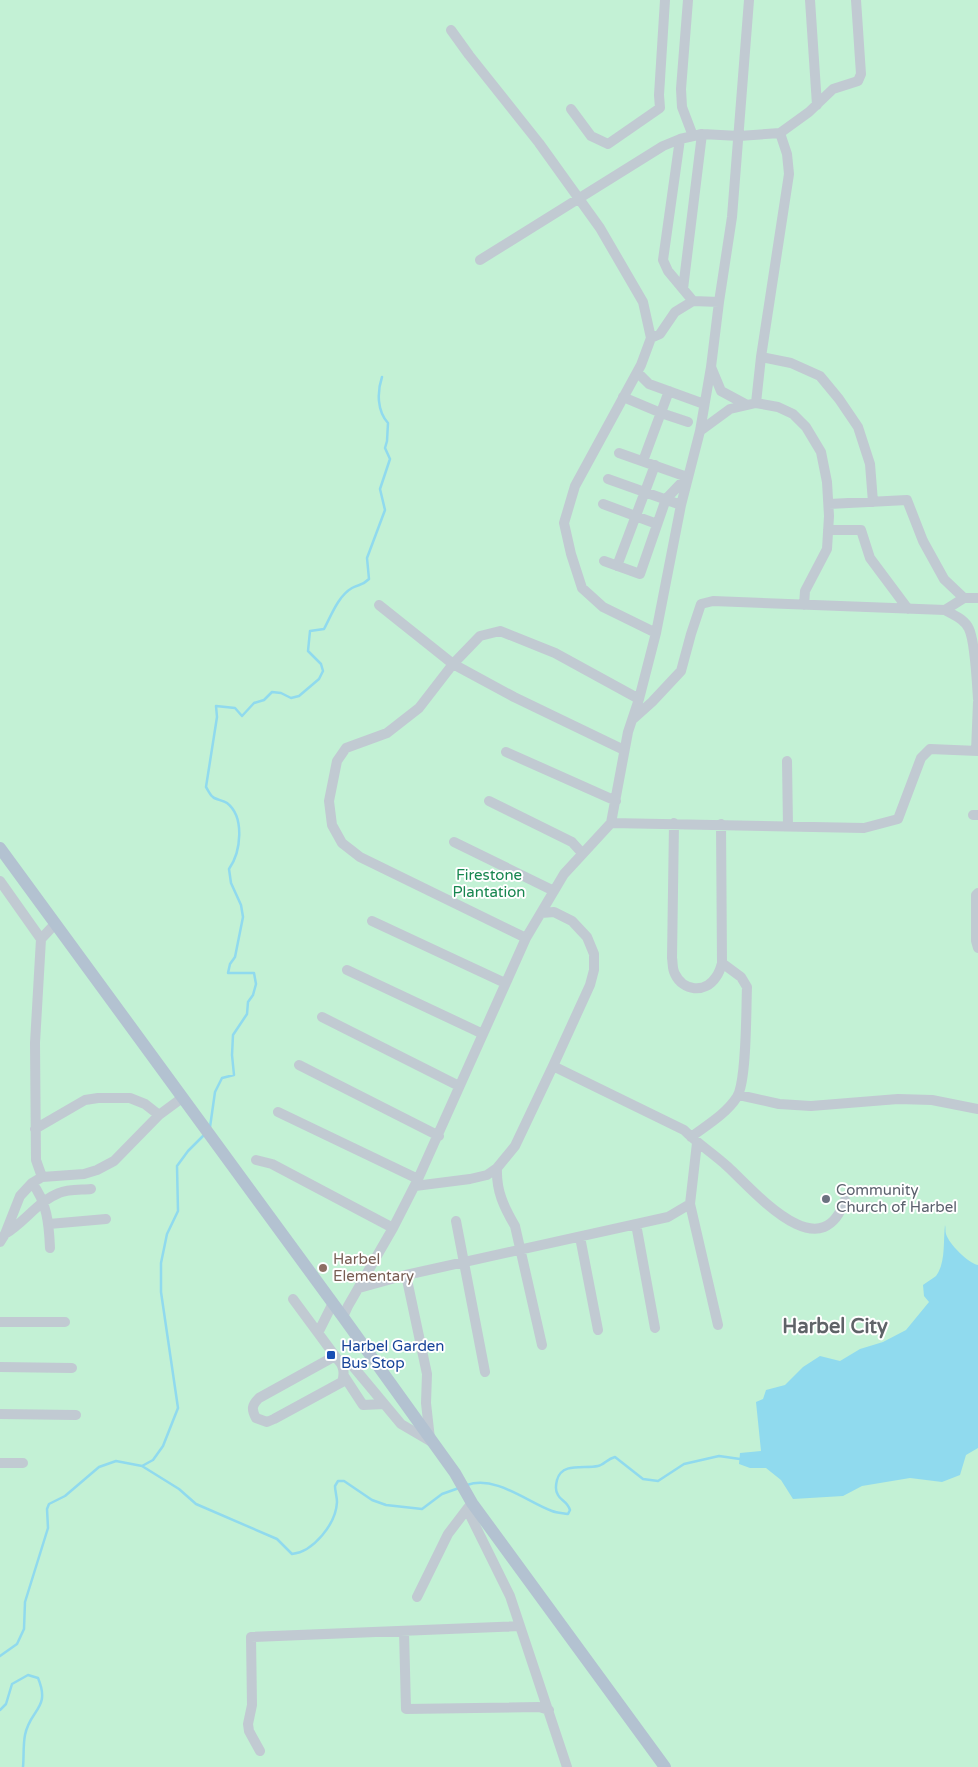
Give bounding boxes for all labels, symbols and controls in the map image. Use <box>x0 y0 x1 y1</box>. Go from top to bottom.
park label: Firestone Plantation <box>453 866 525 901</box>
place label: Community Church of Harbel <box>836 1181 957 1216</box>
marker: Community Church of Harbel <box>820 1193 832 1205</box>
place label: Harbel Elementary <box>333 1250 414 1285</box>
marker: Harbel Elementary <box>317 1262 329 1274</box>
district label: Harbel City <box>782 1315 888 1339</box>
place label: Harbel Garden Bus Stop <box>341 1337 445 1372</box>
marker: Harbel Garden Bus Stop <box>325 1349 337 1361</box>

